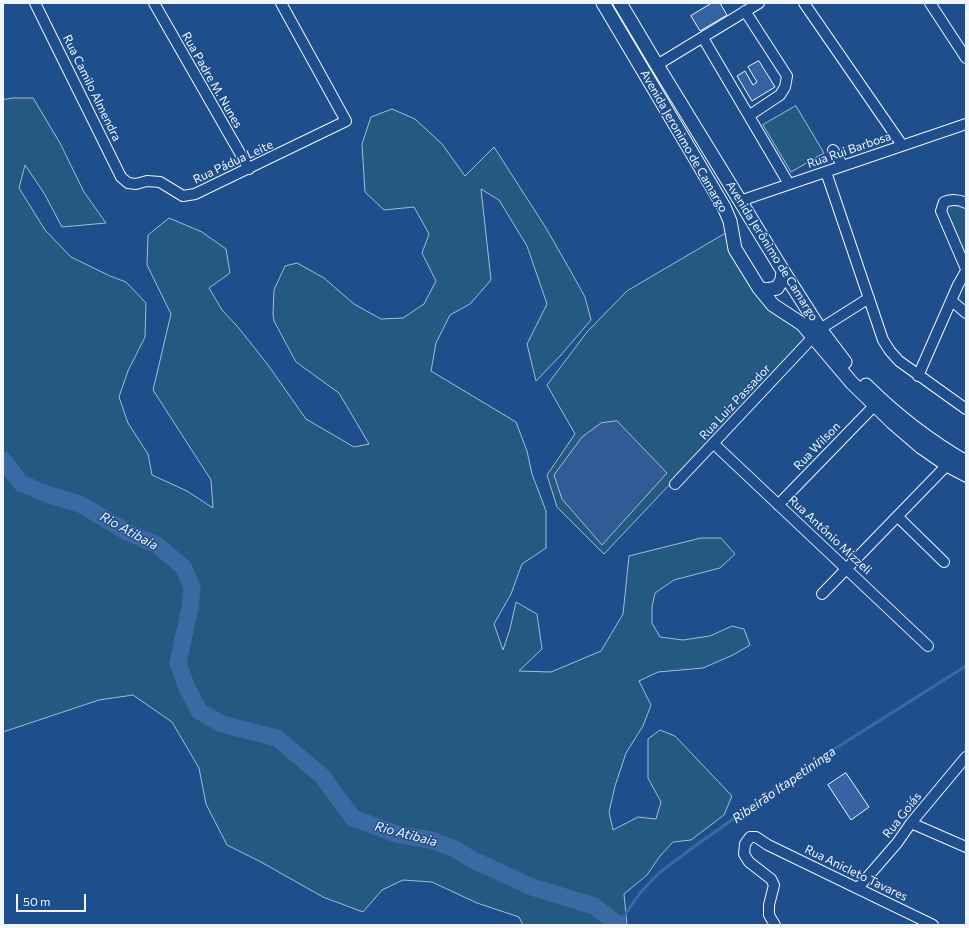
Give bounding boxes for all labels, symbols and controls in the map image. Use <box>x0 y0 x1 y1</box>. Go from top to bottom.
street label: Rua Padre M. Nunes <box>179 30 245 130</box>
street label: Rua Camilo Almendra <box>60 32 124 144</box>
street label: Avenida Jeronimo de Camargo <box>637 67 731 215</box>
street label: Rua Rui Barbosa <box>805 129 893 171</box>
street label: Rua Pádua Leite <box>191 137 275 187</box>
street label: Avenida Jerônimo de Camargo <box>723 178 821 324</box>
street label: Rua Luiz Passador <box>696 361 774 443</box>
street label: Rua Wilson <box>791 419 843 473</box>
street label: Rua Antônio Mizzeli <box>785 493 875 577</box>
water label: Rio Atibaia <box>97 509 161 553</box>
water label: Ribeirão Itapetininga <box>729 743 839 827</box>
street label: Rua Goiás <box>880 789 924 841</box>
water label: Rio Atibaia <box>373 818 439 850</box>
street label: Rua Anicleto Tavares <box>802 842 910 904</box>
scale bar <box>18 886 88 912</box>
text: 50 m <box>23 894 51 908</box>

